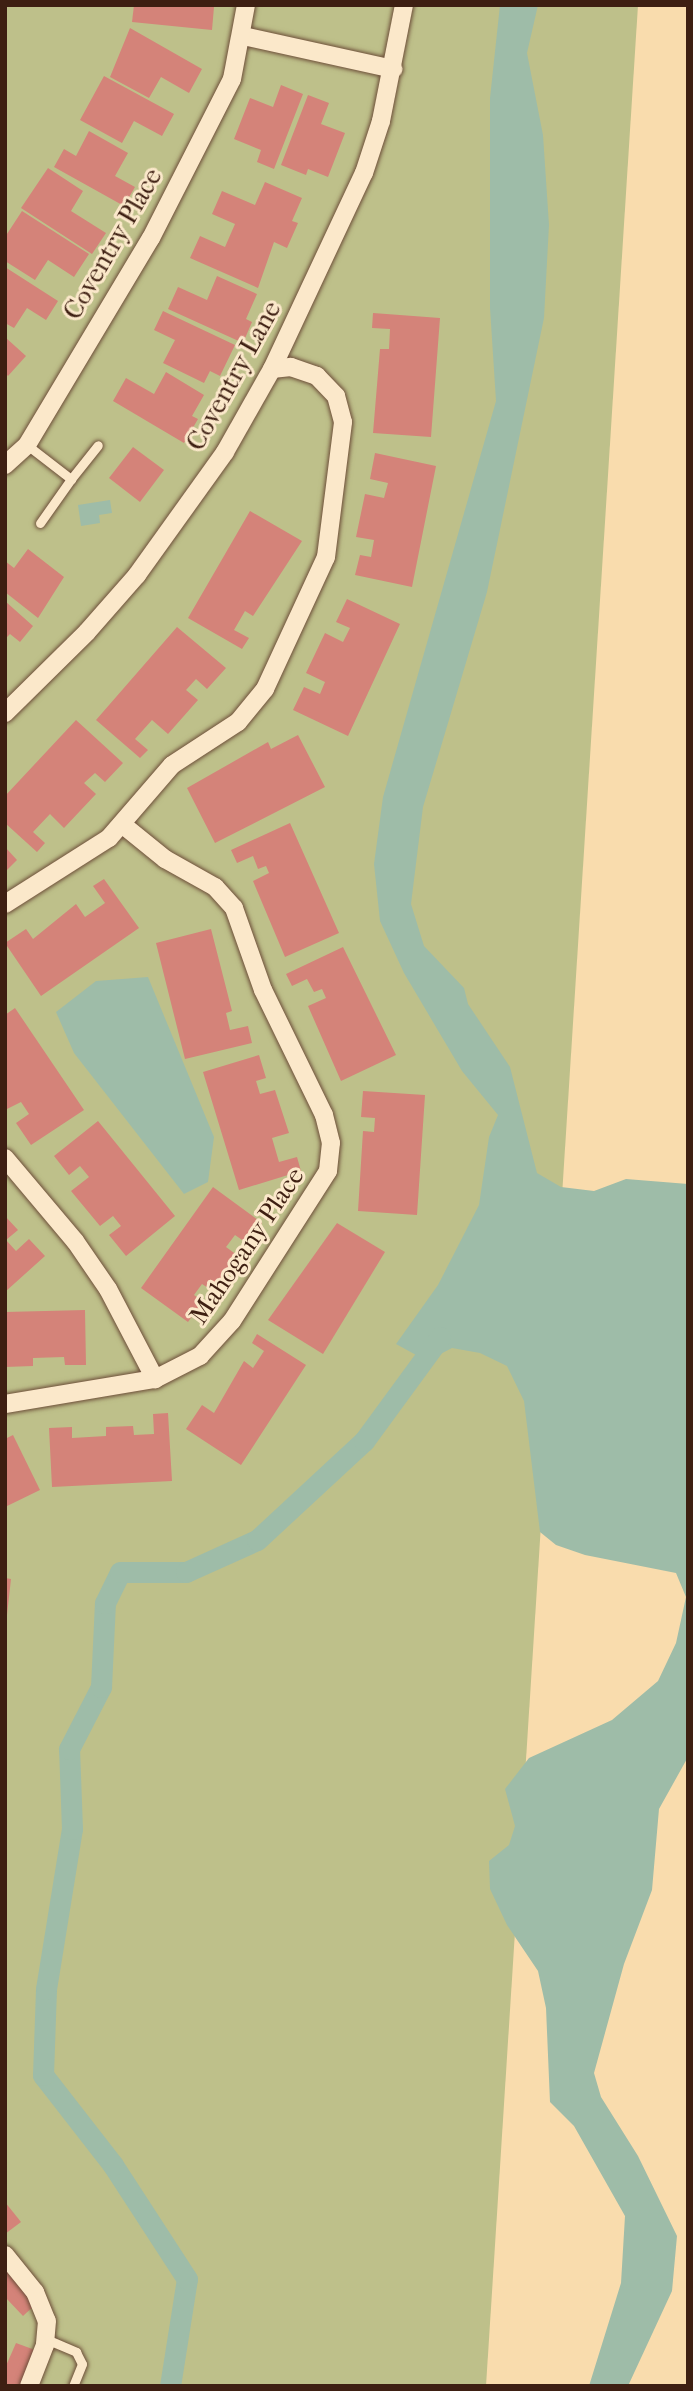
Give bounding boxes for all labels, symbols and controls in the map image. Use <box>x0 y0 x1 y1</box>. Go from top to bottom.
street label: Coventry Place <box>57 163 169 325</box>
street label: Coventry Lane <box>180 296 288 456</box>
street label: Mahogany Place <box>183 1162 311 1330</box>

